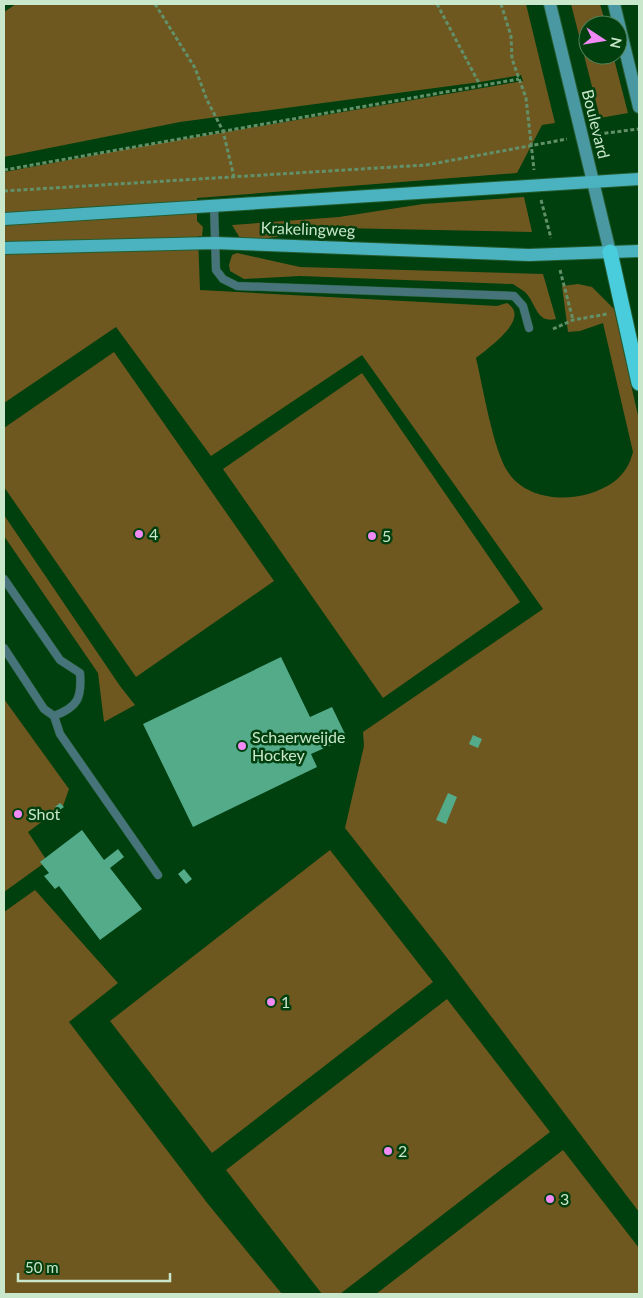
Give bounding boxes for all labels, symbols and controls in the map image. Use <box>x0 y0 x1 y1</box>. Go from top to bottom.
north arrow <box>578 15 628 65</box>
text: N <box>607 36 626 50</box>
street label: Boulevard <box>579 87 614 161</box>
street label: Krakelingweg <box>260 217 356 240</box>
place label: 4 <box>149 524 158 543</box>
place label: 5 <box>382 526 391 545</box>
marker: 4 <box>133 528 145 540</box>
marker: 5 <box>366 530 378 542</box>
place label: Schaerweijde Hockey <box>252 727 345 764</box>
marker: Schaerweijde Hockey <box>236 740 248 752</box>
place label: Shot <box>28 804 60 823</box>
marker: Shot <box>12 808 24 820</box>
place label: 1 <box>281 992 290 1011</box>
marker: 1 <box>265 996 277 1008</box>
place label: 2 <box>398 1141 407 1160</box>
marker: 2 <box>382 1145 394 1157</box>
place label: 3 <box>560 1189 569 1208</box>
marker: 3 <box>544 1193 556 1205</box>
scale bar <box>18 1250 170 1282</box>
text: 50 m <box>25 1258 59 1276</box>

